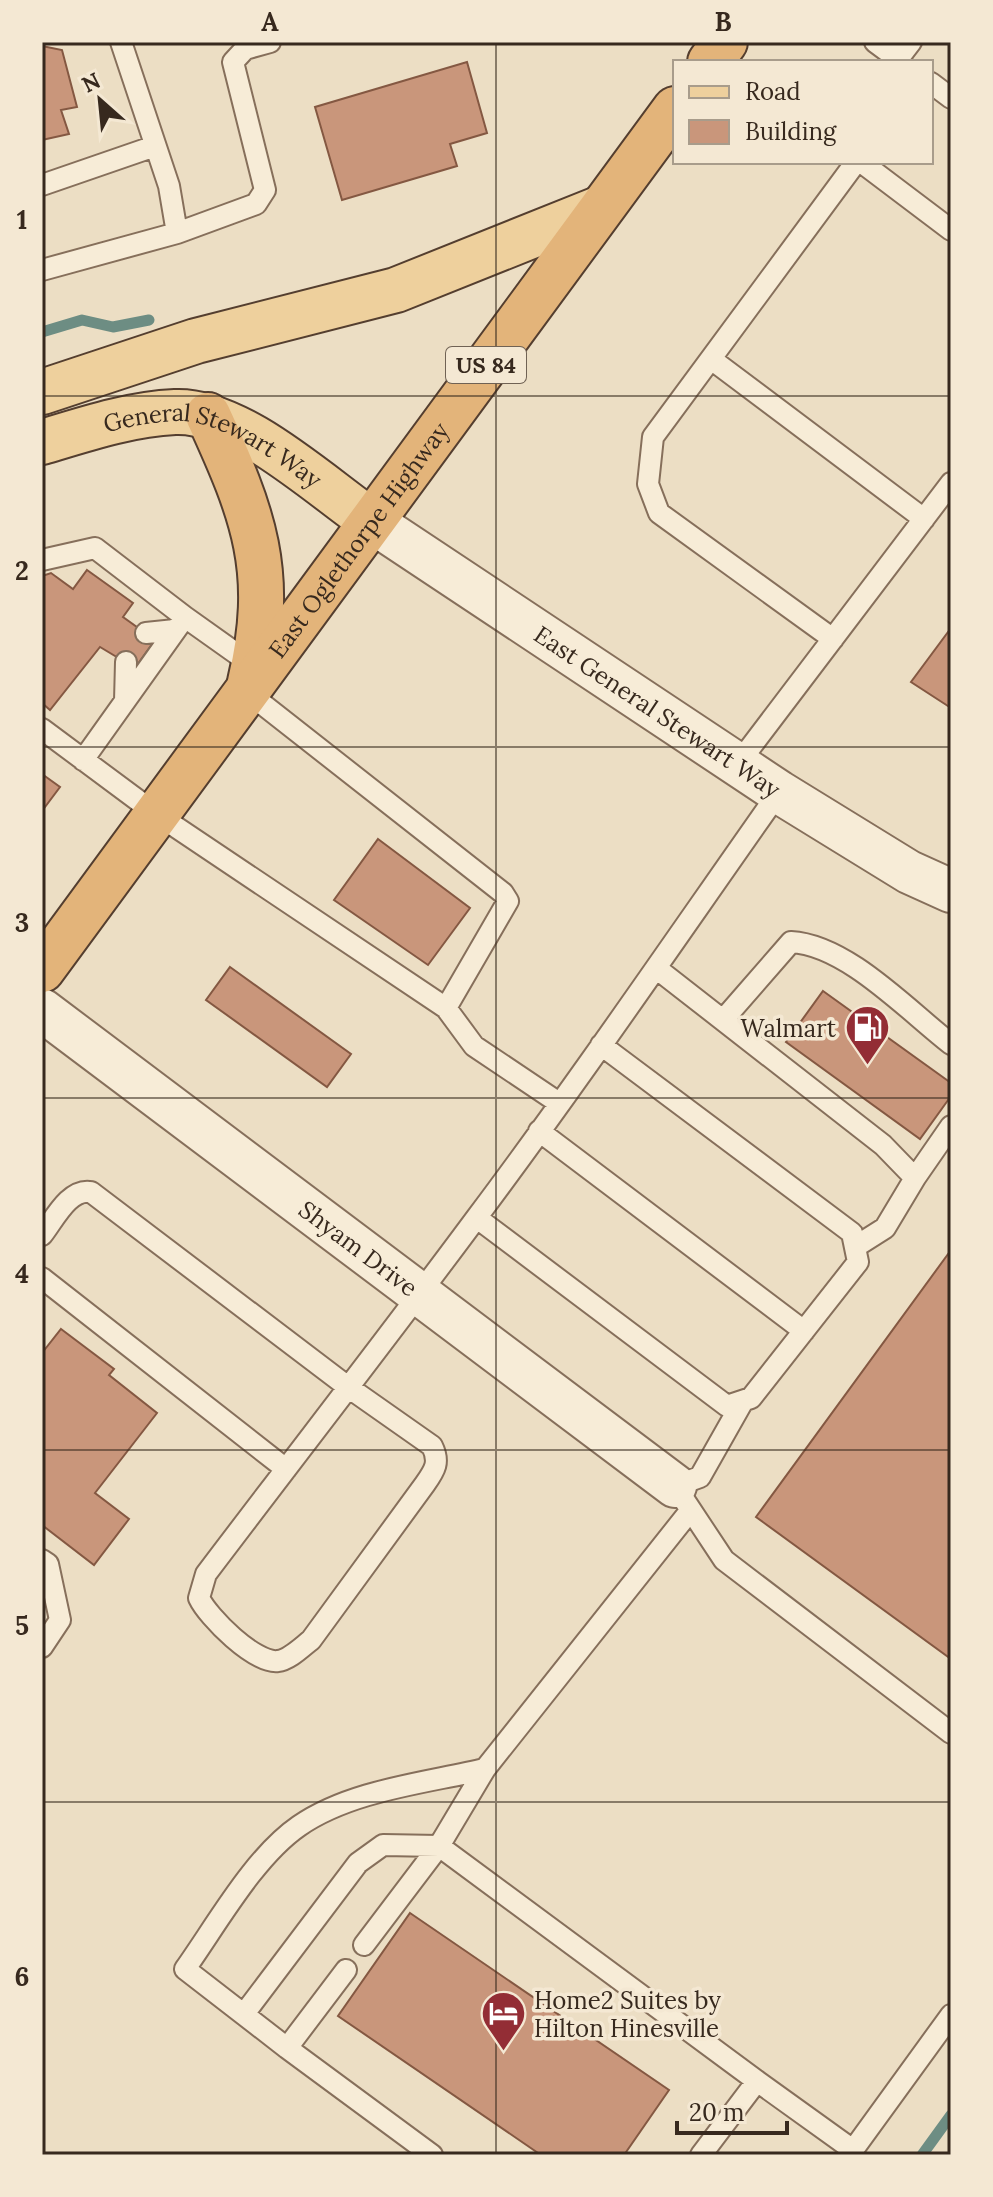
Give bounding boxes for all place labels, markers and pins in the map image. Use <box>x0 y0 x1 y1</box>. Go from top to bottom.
fuel station icon: Walmart <box>843 1004 891 1067</box>
place label: Walmart <box>740 1013 837 1044</box>
place label: Home2 Suites by Hilton Hinesville <box>534 1985 721 2044</box>
hotel icon: Home2 Suites by Hilton Hinesville <box>479 1990 527 2053</box>

